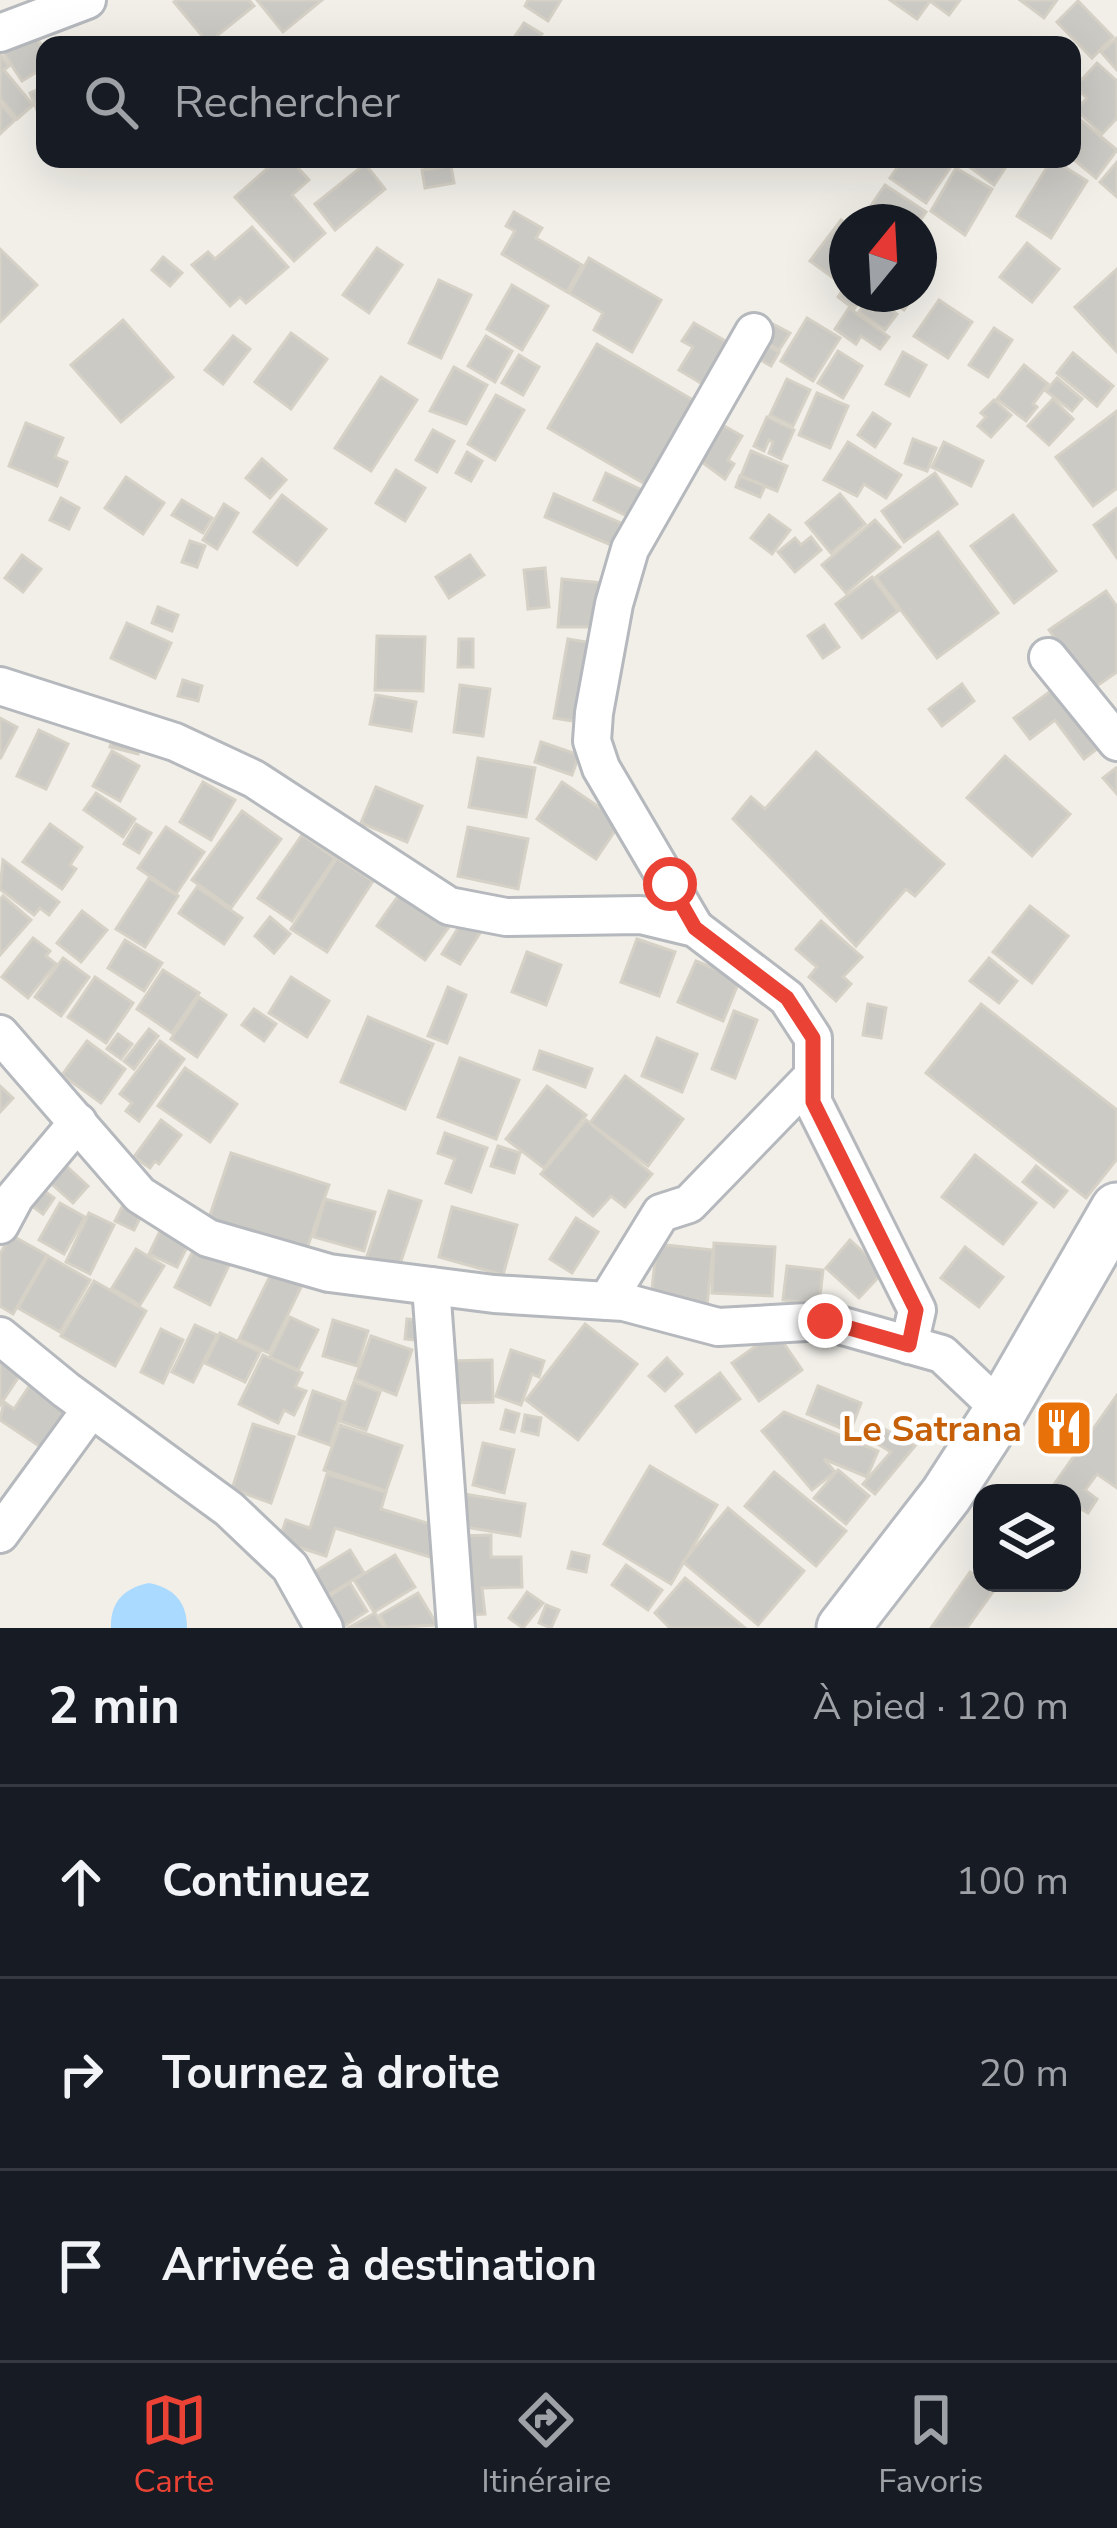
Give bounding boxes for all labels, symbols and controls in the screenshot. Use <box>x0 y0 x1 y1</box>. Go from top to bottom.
search box <box>36 36 1081 168</box>
icon: search <box>78 69 144 135</box>
text: Rechercher <box>174 72 400 133</box>
north arrow <box>829 204 937 312</box>
route start <box>643 857 697 911</box>
route end <box>798 1294 852 1348</box>
restaurant icon: Le Satrana <box>1033 1397 1095 1459</box>
place label: Le Satrana <box>842 1405 1022 1454</box>
map controls <box>973 1484 1081 1592</box>
button: layers <box>973 1484 1081 1592</box>
text: 2 min <box>48 1671 180 1741</box>
text: À pied · 120 m <box>813 1680 1069 1733</box>
icon: ahead <box>48 1849 114 1915</box>
text: Continuez <box>162 1851 370 1912</box>
text: 100 m <box>955 1855 1069 1908</box>
icon: right <box>48 2041 114 2107</box>
text: Tournez à droite <box>162 2043 500 2104</box>
text: 20 m <box>979 2047 1069 2100</box>
icon: arrive <box>48 2233 114 2299</box>
text: Arrivée à destination <box>162 2235 597 2296</box>
tab: Carte <box>134 2387 214 2504</box>
tab: Itinéraire <box>481 2387 611 2504</box>
tab: Favoris <box>878 2387 983 2504</box>

